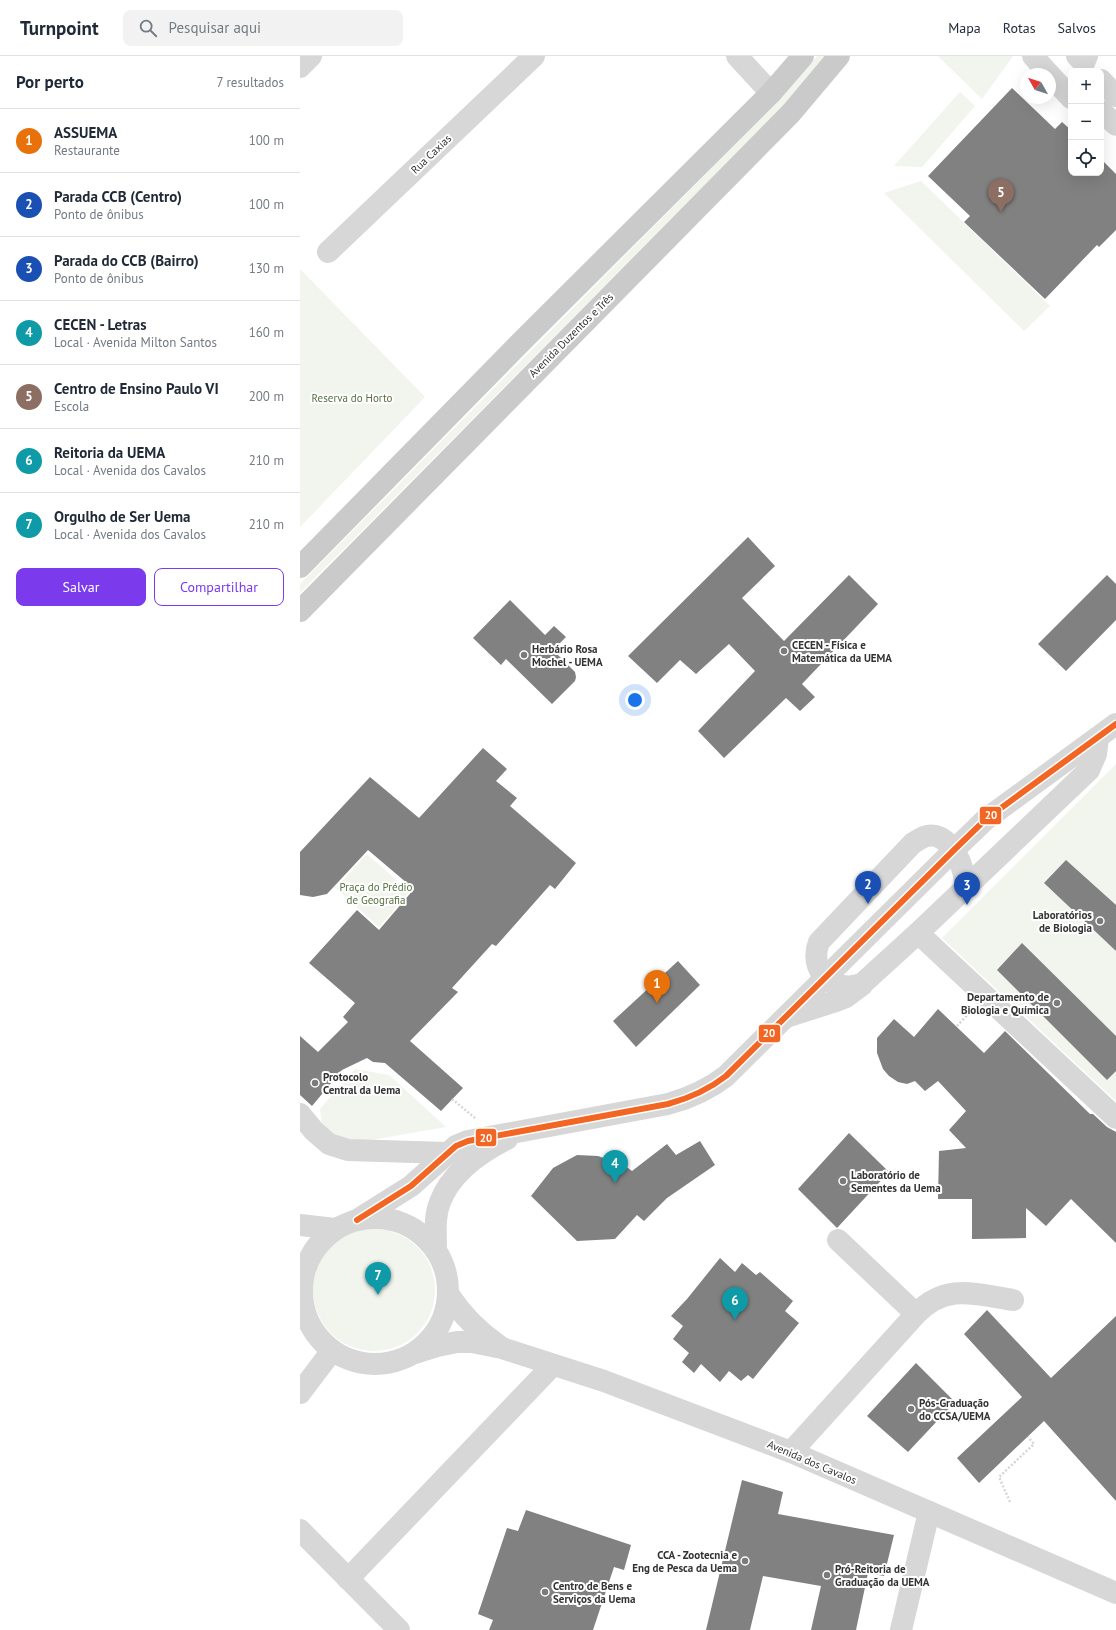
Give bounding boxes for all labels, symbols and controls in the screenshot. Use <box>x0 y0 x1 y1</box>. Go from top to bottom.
search box <box>123 10 403 46</box>
text: Turnpoint <box>20 16 99 40</box>
icon: search <box>137 17 159 39</box>
text: Pesquisar aqui <box>169 18 261 37</box>
text: Mapa <box>948 19 981 37</box>
text: Rotas <box>1003 19 1036 37</box>
text: Salvos <box>1058 19 1096 37</box>
north arrow <box>1020 68 1056 104</box>
map controls <box>1068 68 1104 176</box>
button: + <box>1068 68 1104 104</box>
text: Por perto <box>16 71 84 93</box>
text: 7 resultados <box>217 74 284 91</box>
button: − <box>1068 104 1104 140</box>
text: ASSUEMA <box>54 123 117 142</box>
street label: Rua Caxias <box>408 131 454 177</box>
text: 1 <box>25 132 33 149</box>
text: 100 m <box>249 132 284 149</box>
button: locate <box>1068 140 1104 176</box>
text: Restaurante <box>54 142 120 159</box>
pin: 5 <box>988 179 1014 212</box>
text: Parada CCB (Centro) <box>54 187 182 206</box>
text: 2 <box>25 196 33 213</box>
text: 100 m <box>249 196 284 213</box>
text: Ponto de ônibus <box>54 206 144 223</box>
text: Parada do CCB (Bairro) <box>54 251 199 270</box>
text: 3 <box>25 260 33 277</box>
text: 130 m <box>249 260 284 277</box>
text: Ponto de ônibus <box>54 270 144 287</box>
street label: Avenida Duzentos e Três <box>526 290 616 380</box>
text: CECEN - Letras <box>54 315 147 334</box>
text: 4 <box>25 324 33 341</box>
text: 160 m <box>249 324 284 341</box>
text: Local · Avenida Milton Santos <box>54 334 217 351</box>
text: Centro de Ensino Paulo VI <box>54 379 219 398</box>
text: 5 <box>25 388 33 405</box>
text: 200 m <box>249 388 284 405</box>
park label: Reserva do Horto <box>312 391 393 405</box>
text: Escola <box>54 398 89 415</box>
text: Reitoria da UEMA <box>54 443 165 462</box>
text: 6 <box>25 452 33 469</box>
text: 210 m <box>249 452 284 469</box>
text: Local · Avenida dos Cavalos <box>54 462 206 479</box>
text: Orgulho de Ser Uema <box>54 507 191 526</box>
text: 7 <box>25 516 33 533</box>
text: 210 m <box>249 516 284 533</box>
text: Local · Avenida dos Cavalos <box>54 526 206 543</box>
button: Salvar <box>16 568 146 606</box>
button: Compartilhar <box>154 568 284 606</box>
place label: CECEN - Física e Matemática da UEMA <box>792 638 892 665</box>
place label: Herbário Rosa Mochel - UEMA <box>532 642 603 669</box>
marker: CECEN - Física e Matemática da UEMA <box>779 646 789 656</box>
marker: Herbário Rosa Mochel - UEMA <box>519 650 529 660</box>
your location <box>625 690 645 710</box>
line badge: 20 <box>979 806 1002 825</box>
text: 20 <box>985 808 997 822</box>
pin: 2 <box>855 871 881 904</box>
pin: 3 <box>954 872 980 905</box>
park label: Praça do Prédio de Geografia <box>340 880 413 907</box>
place label: Laboratórios de Biologia <box>1033 908 1092 935</box>
marker: Laboratórios de Biologia <box>1095 916 1105 926</box>
pin: 1 <box>644 970 670 1003</box>
place label: Departamento de Biologia e Química <box>961 990 1049 1017</box>
marker: Departamento de Biologia e Química <box>1052 998 1062 1008</box>
line badge: 20 <box>758 1024 781 1043</box>
text: 20 <box>763 1026 775 1040</box>
place label: Protocolo Central da Uema <box>323 1070 400 1097</box>
marker: Protocolo Central da Uema <box>310 1078 320 1088</box>
line badge: 20 <box>475 1128 497 1147</box>
text: 20 <box>480 1131 492 1145</box>
pin: 4 <box>602 1150 628 1183</box>
place label: Laboratório de Sementes da Uema <box>851 1168 941 1195</box>
marker: Laboratório de Sementes da Uema <box>838 1176 848 1186</box>
pin: 7 <box>365 1262 391 1295</box>
pin: 6 <box>722 1287 748 1320</box>
place label: Pós-Graduação do CCSA/UEMA <box>919 1396 991 1423</box>
marker: Pós-Graduação do CCSA/UEMA <box>906 1404 916 1414</box>
street label: Avenida dos Cavalos <box>765 1437 859 1487</box>
place label: CCA - Zootecnia e Eng de Pesca da Uema <box>632 1548 737 1575</box>
marker: CCA - Zootecnia e Eng de Pesca da Uema <box>740 1556 750 1566</box>
place label: Pró-Reitoria de Graduação da UEMA <box>835 1562 930 1589</box>
marker: Pró-Reitoria de Graduação da UEMA <box>822 1570 832 1580</box>
place label: Centro de Bens e Serviços da Uema <box>553 1579 635 1606</box>
marker: Centro de Bens e Serviços da Uema <box>540 1587 550 1597</box>

